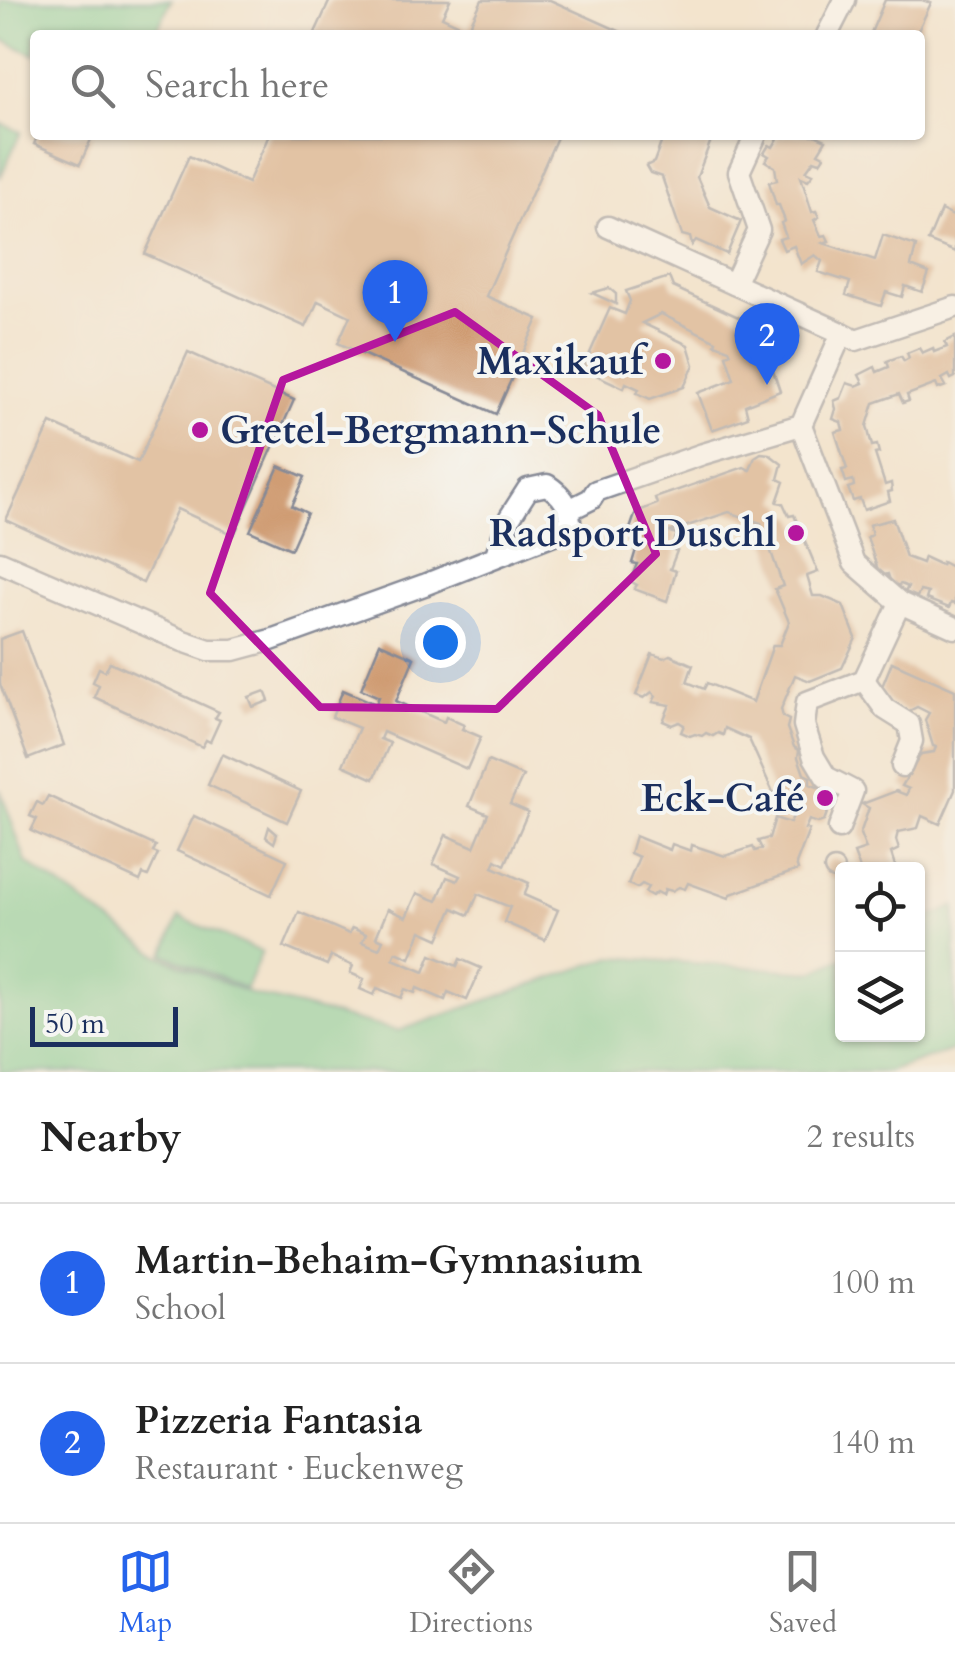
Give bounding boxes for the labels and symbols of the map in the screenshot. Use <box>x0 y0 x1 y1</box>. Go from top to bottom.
pin: 1 <box>362 260 428 342</box>
pin: 2 <box>734 302 800 385</box>
place label: Maxikauf <box>477 336 649 388</box>
marker: Maxikauf <box>652 350 674 372</box>
place label: Gretel-Bergmann-Schule <box>220 405 661 457</box>
marker: Gretel-Bergmann-Schule <box>189 419 211 441</box>
place label: Radsport Duschl <box>489 508 776 560</box>
marker: Radsport Duschl <box>785 522 807 544</box>
your location <box>415 617 466 668</box>
place label: Eck-Café <box>640 773 805 825</box>
marker: Eck-Café <box>814 787 836 809</box>
scale bar <box>30 1002 178 1046</box>

